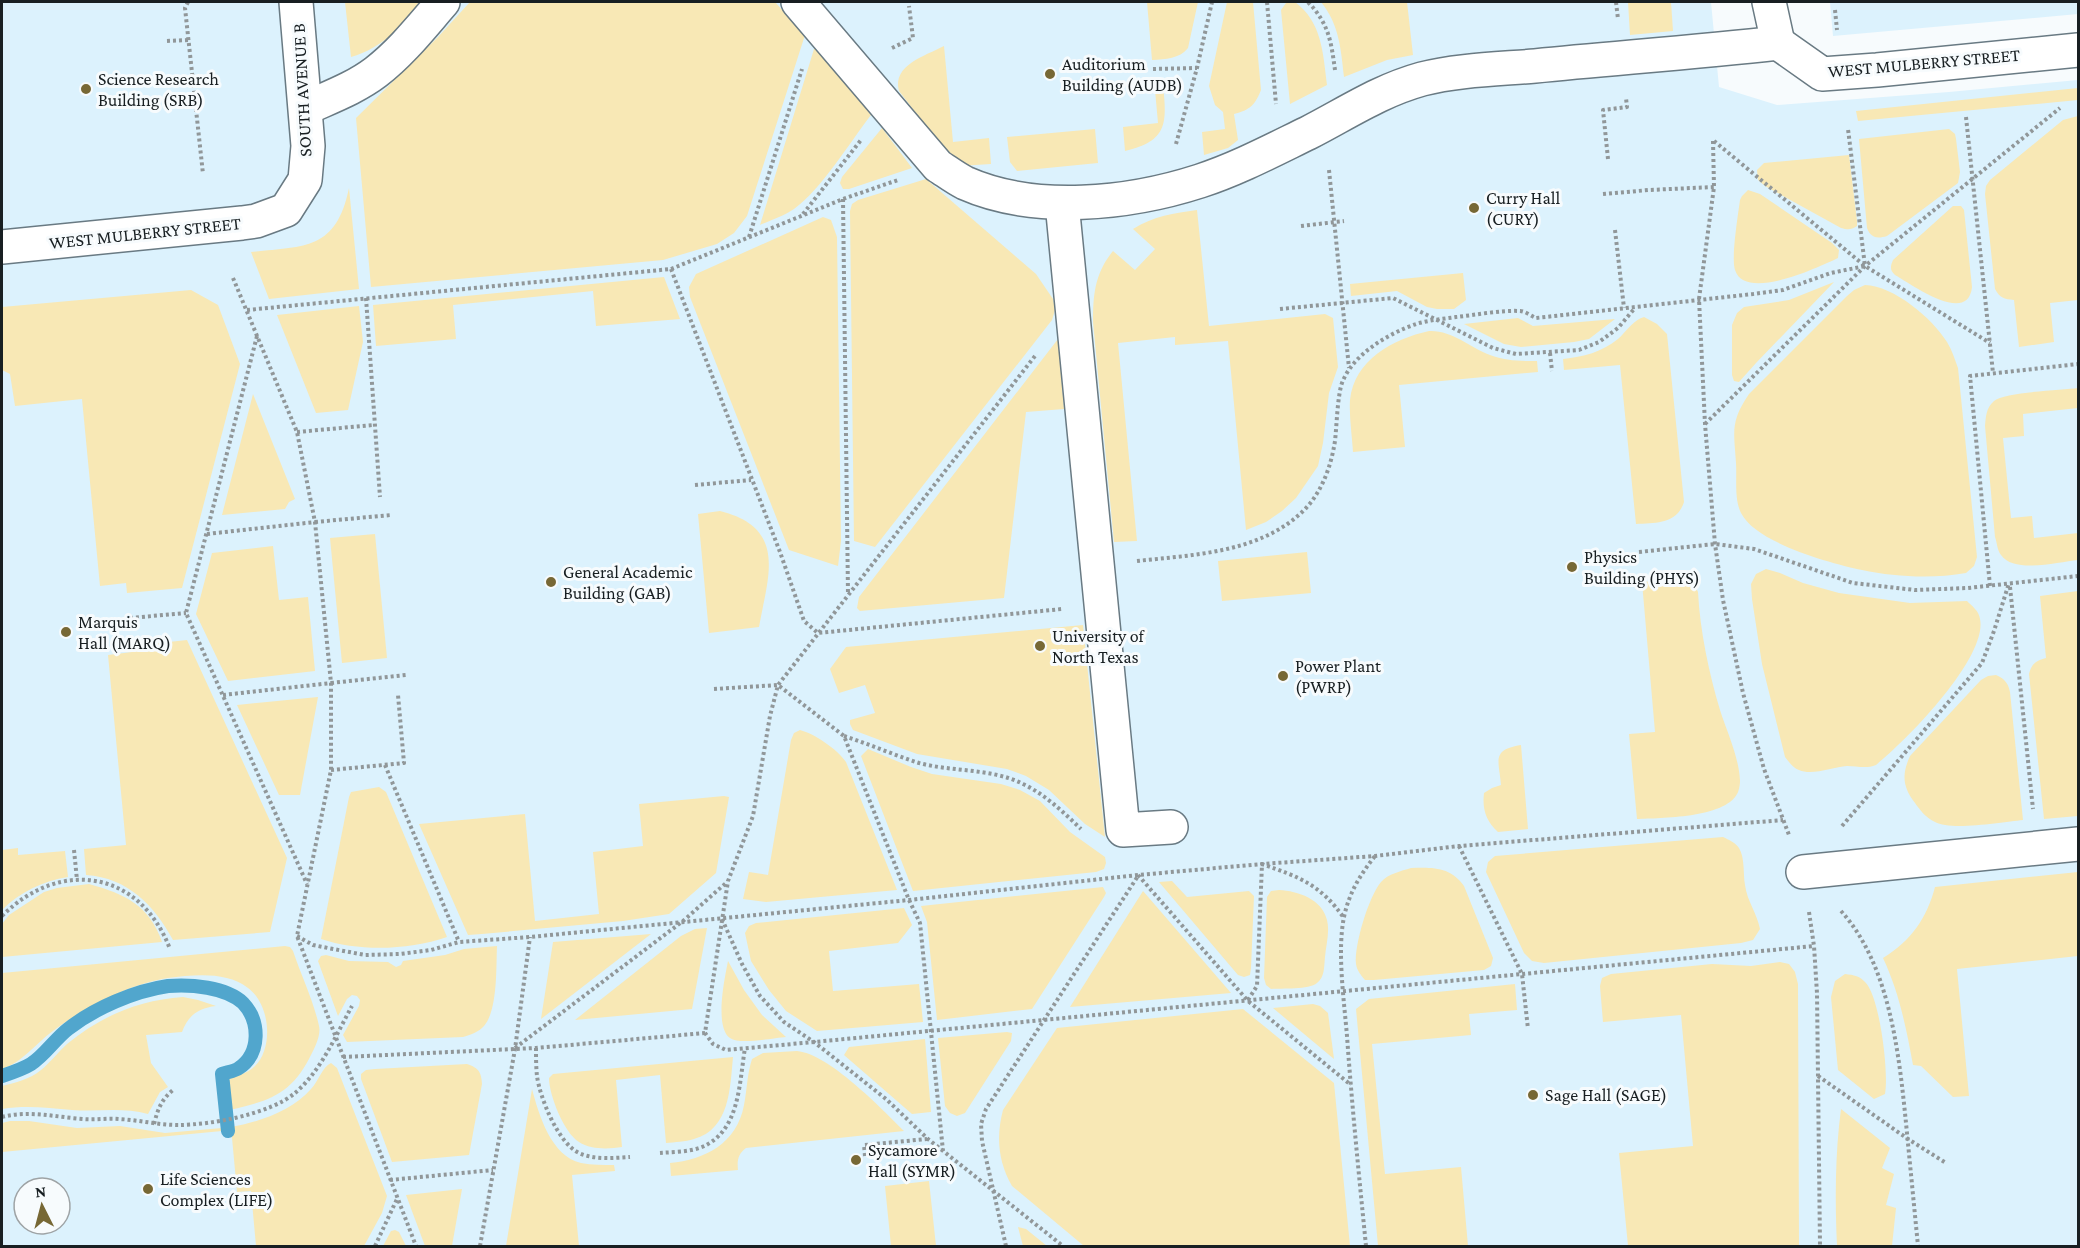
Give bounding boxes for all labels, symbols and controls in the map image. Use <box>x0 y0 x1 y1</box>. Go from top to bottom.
street label: SOUTH AVENUE B <box>289 23 315 157</box>
street label: WEST MULBERRY STREET <box>1827 45 2021 81</box>
place label: Auditorium Building (AUDB) <box>1062 54 1183 96</box>
marker: Auditorium Building (AUDB) <box>1043 67 1057 81</box>
place label: Science Research Building (SRB) <box>98 69 219 111</box>
marker: Science Research Building (SRB) <box>79 82 93 96</box>
place label: Curry Hall (CURY) <box>1486 188 1560 230</box>
marker: Curry Hall (CURY) <box>1467 201 1481 215</box>
street label: WEST MULBERRY STREET <box>48 213 242 253</box>
place label: Physics Building (PHYS) <box>1584 547 1700 589</box>
marker: Physics Building (PHYS) <box>1565 560 1579 574</box>
place label: General Academic Building (GAB) <box>563 562 693 604</box>
marker: General Academic Building (GAB) <box>544 575 558 589</box>
place label: Marquis Hall (MARQ) <box>78 612 171 654</box>
marker: Marquis Hall (MARQ) <box>59 625 73 639</box>
place label: University of North Texas <box>1052 626 1146 667</box>
marker: University of North Texas <box>1033 639 1047 653</box>
place label: Power Plant (PWRP) <box>1295 656 1382 698</box>
marker: Power Plant (PWRP) <box>1276 669 1290 683</box>
place label: Sage Hall (SAGE) <box>1545 1085 1667 1106</box>
marker: Sage Hall (SAGE) <box>1526 1088 1540 1102</box>
place label: Sycamore Hall (SYMR) <box>868 1140 956 1182</box>
marker: Sycamore Hall (SYMR) <box>849 1153 863 1167</box>
place label: Life Sciences Complex (LIFE) <box>160 1169 273 1211</box>
north arrow <box>12 1176 72 1236</box>
marker: Life Sciences Complex (LIFE) <box>141 1182 155 1196</box>
text: N <box>34 1183 47 1201</box>

